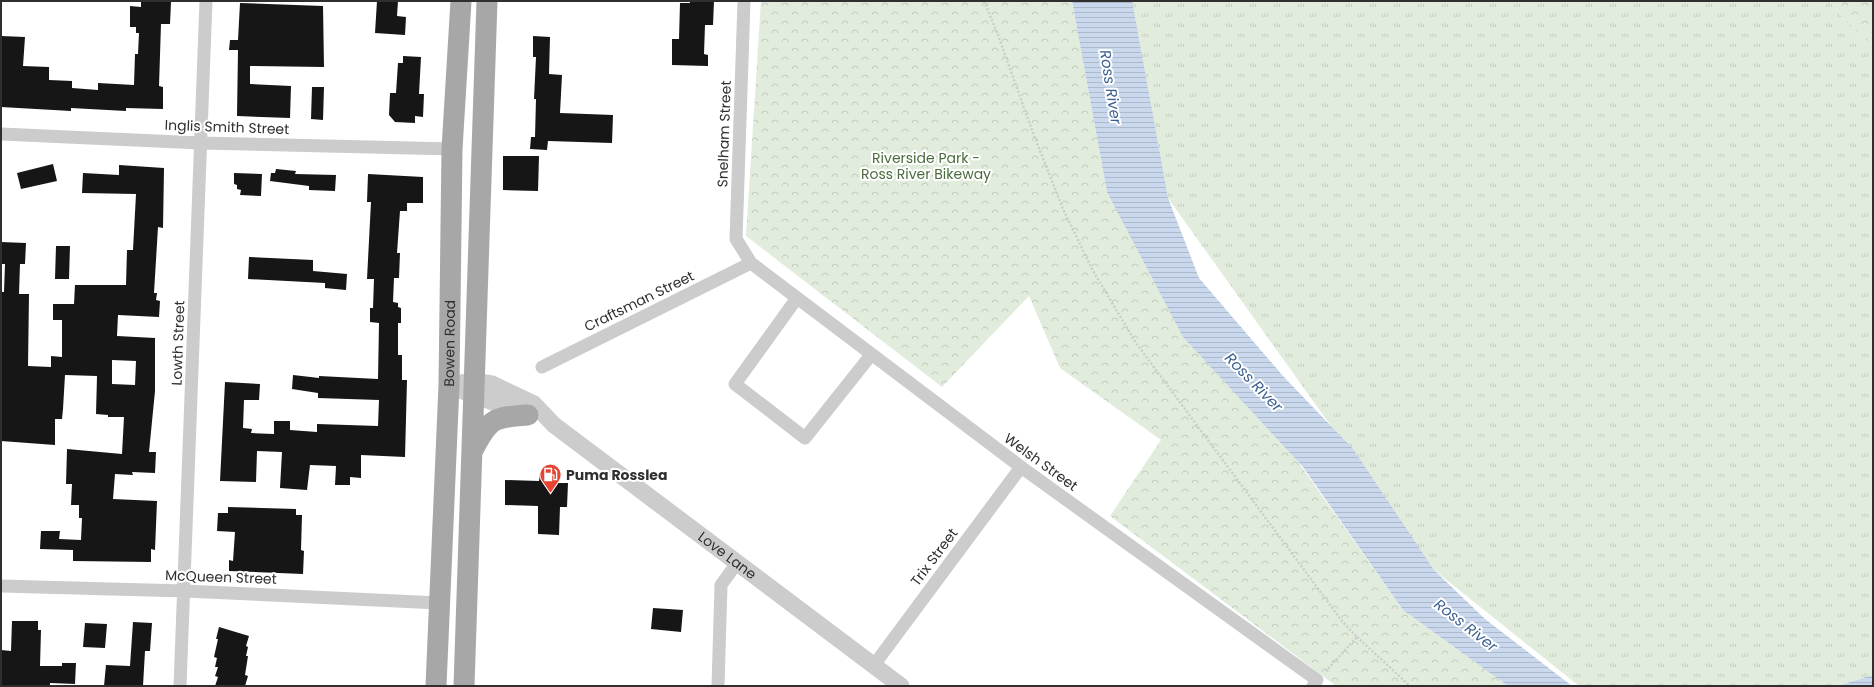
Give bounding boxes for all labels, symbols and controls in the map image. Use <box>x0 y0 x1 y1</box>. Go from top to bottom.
water label: Ross River <box>1095 48 1127 126</box>
street label: Snelham Street <box>712 80 736 188</box>
street label: Inglis Smith Street <box>164 115 290 139</box>
park label: Riverside Park - Ross River Bikeway <box>861 148 991 184</box>
street label: Craftsman Street <box>581 266 697 336</box>
street label: Lowth Street <box>167 300 189 386</box>
street label: Bowen Road <box>439 300 460 387</box>
water label: Ross River <box>1220 348 1288 417</box>
street label: Welsh Street <box>1000 428 1082 496</box>
fuel station icon: Puma Rosslea <box>537 462 563 495</box>
place label: Puma Rosslea <box>566 465 667 485</box>
street label: Trix Street <box>906 524 962 590</box>
street label: Love Lane <box>694 527 761 584</box>
street label: McQueen Street <box>165 565 277 589</box>
water label: Ross River <box>1430 594 1502 657</box>

